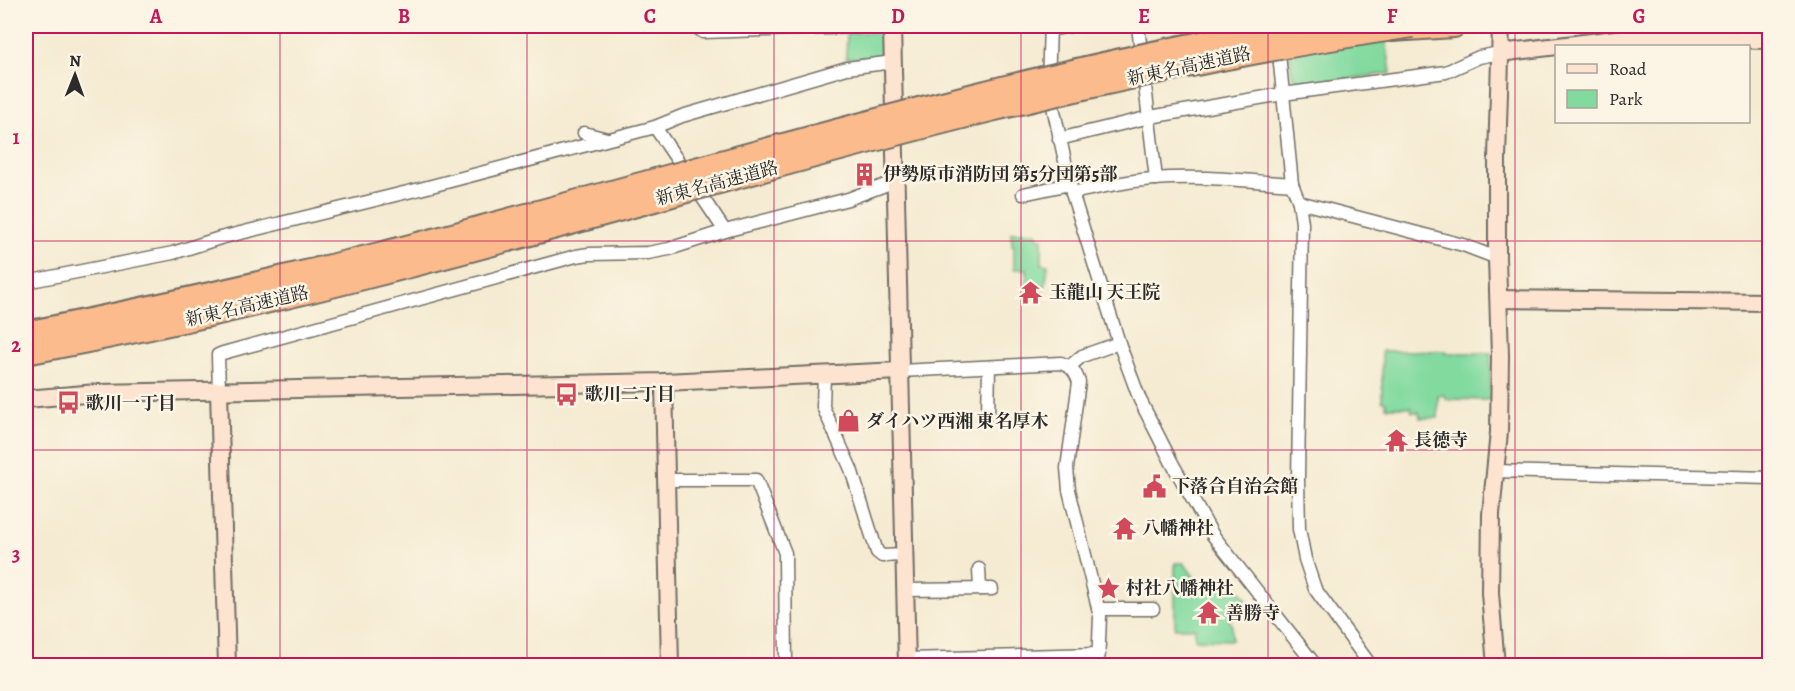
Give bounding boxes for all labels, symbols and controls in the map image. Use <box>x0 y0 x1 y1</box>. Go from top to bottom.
text: A <box>149 3 163 30</box>
text: B <box>398 3 410 30</box>
text: C <box>644 3 656 30</box>
text: D <box>891 3 905 30</box>
text: E <box>1138 3 1150 30</box>
text: F <box>1387 3 1398 30</box>
text: G <box>1632 3 1646 30</box>
street label: 新東名高速道路 <box>1125 41 1253 91</box>
north arrow <box>45 45 105 105</box>
legend <box>1555 45 1750 123</box>
text: N <box>69 50 82 72</box>
text: Road <box>1609 57 1647 81</box>
text: Park <box>1609 87 1643 111</box>
text: 1 <box>12 124 20 151</box>
street label: 新東名高速道路 <box>653 155 781 211</box>
building icon: 伊勢原市消防団 第5分団第5部 <box>852 161 878 187</box>
place label: 伊勢原市消防団 第5分団第5部 <box>883 162 1118 186</box>
temple icon: 玉龍山 天王院 <box>1018 279 1044 305</box>
street label: 新東名高速道路 <box>183 280 311 332</box>
place label: 玉龍山 天王院 <box>1049 280 1160 304</box>
text: 2 <box>11 332 21 359</box>
bus stop icon: 歌川二丁目 <box>554 381 580 407</box>
place label: 歌川二丁目 <box>585 382 675 406</box>
bus stop icon: 歌川一丁目 <box>55 390 81 416</box>
place label: 歌川一丁目 <box>86 391 176 415</box>
shop icon: ダイハツ西湘 東名厚木 <box>835 408 861 434</box>
place label: ダイハツ西湘 東名厚木 <box>866 409 1048 433</box>
temple icon: 長徳寺 <box>1383 427 1409 453</box>
place label: 長徳寺 <box>1414 428 1468 452</box>
public building icon: 下落合自治会館 <box>1141 473 1167 499</box>
place label: 下落合自治会館 <box>1172 474 1298 498</box>
temple icon: 八幡神社 <box>1111 515 1137 541</box>
place label: 八幡神社 <box>1142 516 1214 540</box>
text: 3 <box>12 541 20 568</box>
place icon: 村社八幡神社 <box>1095 575 1121 601</box>
place label: 村社八幡神社 <box>1126 576 1234 600</box>
temple icon: 善勝寺 <box>1195 600 1221 626</box>
place label: 善勝寺 <box>1226 601 1280 625</box>

